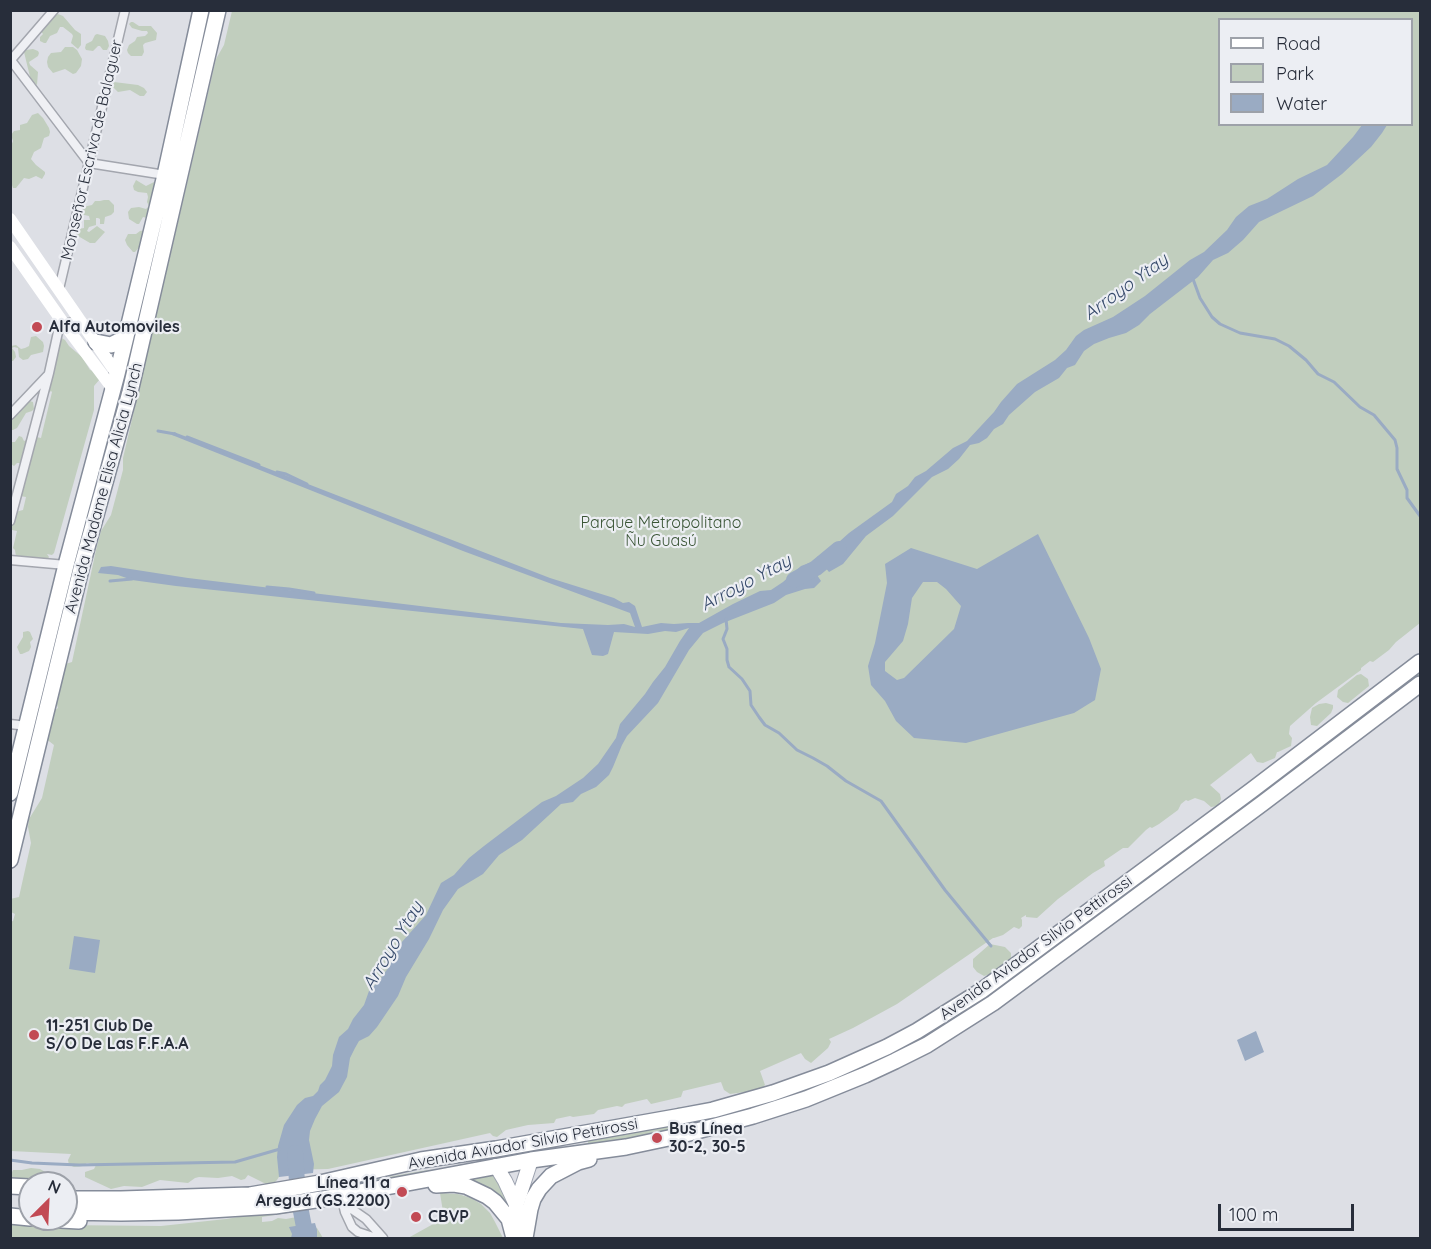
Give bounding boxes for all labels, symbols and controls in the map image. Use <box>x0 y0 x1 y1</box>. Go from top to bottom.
legend <box>1218 18 1413 126</box>
text: Road <box>1276 32 1321 55</box>
street label: Monseñor Escriva de Balaguer <box>57 38 127 262</box>
text: Park <box>1276 62 1314 85</box>
text: Water <box>1276 92 1327 115</box>
water label: Arroyo Ytay <box>1080 249 1172 325</box>
place label: Alfa Automoviles <box>49 317 180 337</box>
marker: Alfa Automoviles <box>30 320 44 334</box>
street label: Avenida Madame Elisa Alicia Lynch <box>61 360 147 616</box>
park label: Parque Metropolitano Ñu Guasú <box>581 513 741 551</box>
water label: Arroyo Ytay <box>697 550 795 616</box>
street label: Avenida Aviador Silvio Pettirossi <box>936 872 1136 1024</box>
water label: Arroyo Ytay <box>358 898 428 994</box>
place label: 11-251 Club De S/O De Las F.F.A.A <box>46 1016 188 1054</box>
marker: 11-251 Club De S/O De Las F.F.A.A <box>27 1028 41 1042</box>
street label: Avenida Aviador Silvio Pettirossi <box>406 1114 640 1174</box>
place label: Bus Línea 30-2, 30-5 <box>669 1119 746 1157</box>
marker: Bus Línea 30-2, 30-5 <box>650 1131 664 1145</box>
north arrow <box>18 1171 78 1231</box>
place label: Línea 11 a Areguá (GS.2200) <box>256 1173 390 1211</box>
text: N <box>45 1175 64 1198</box>
marker: Línea 11 a Areguá (GS.2200) <box>395 1185 409 1199</box>
scale bar <box>1221 1192 1358 1230</box>
text: 100 m <box>1229 1203 1278 1226</box>
place label: CBVP <box>428 1207 469 1227</box>
marker: CBVP <box>409 1210 423 1224</box>

